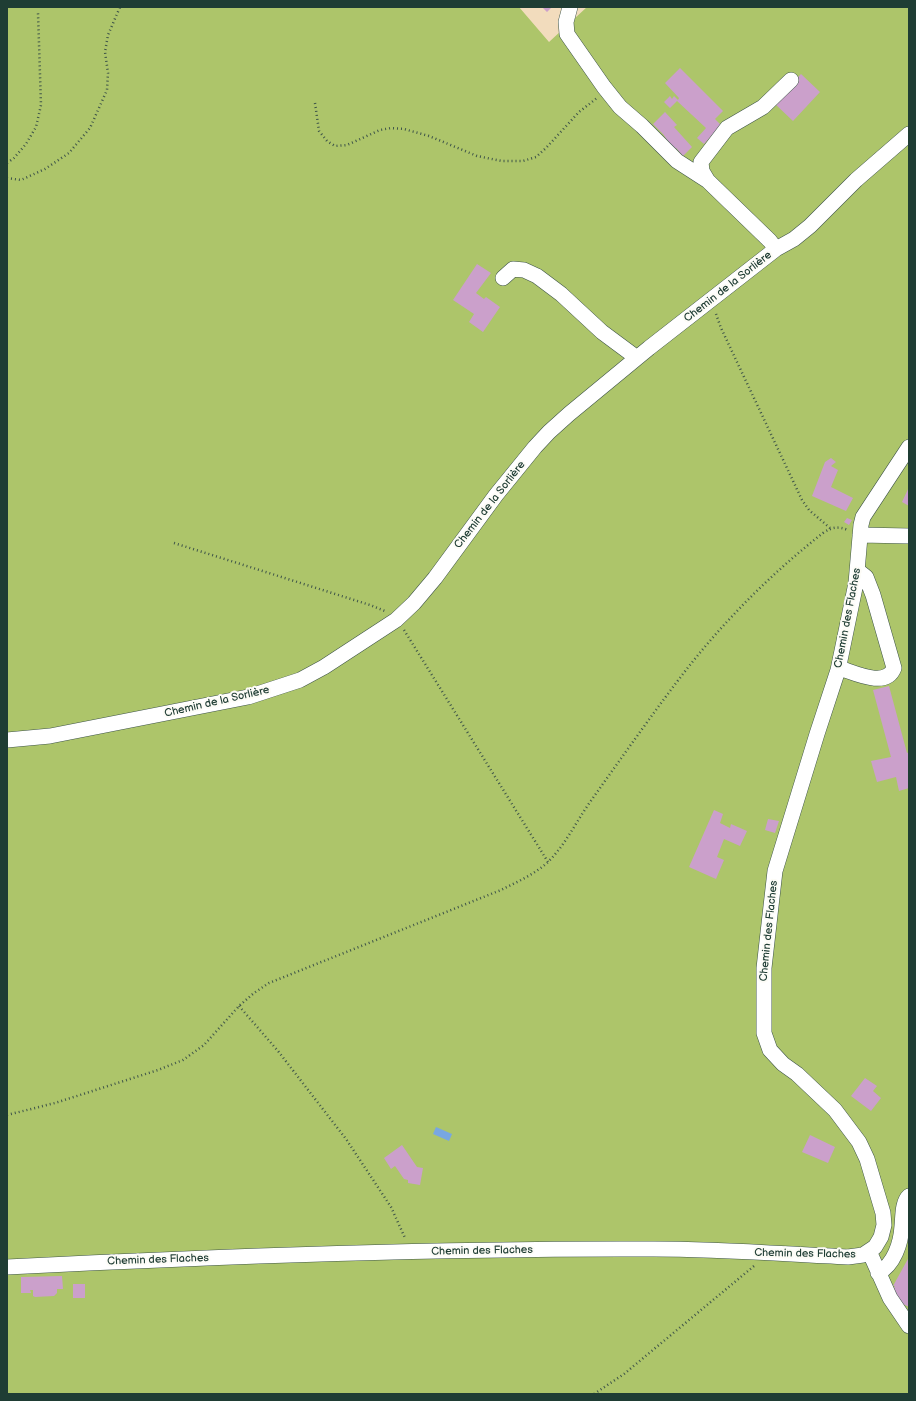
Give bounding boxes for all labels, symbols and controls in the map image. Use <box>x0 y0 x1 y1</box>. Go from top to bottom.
street label: Chemin de la Sorlière <box>682 249 774 325</box>
street label: Chemin de la Sorlière <box>452 459 528 551</box>
street label: Chemin des Flaches <box>832 567 864 669</box>
street label: Chemin de la Sorlière <box>163 683 271 721</box>
street label: Chemin des Flaches <box>757 880 781 982</box>
street label: Chemin des Flaches <box>431 1244 533 1258</box>
street label: Chemin des Flaches <box>754 1247 856 1261</box>
street label: Chemin des Flaches <box>107 1252 209 1268</box>

